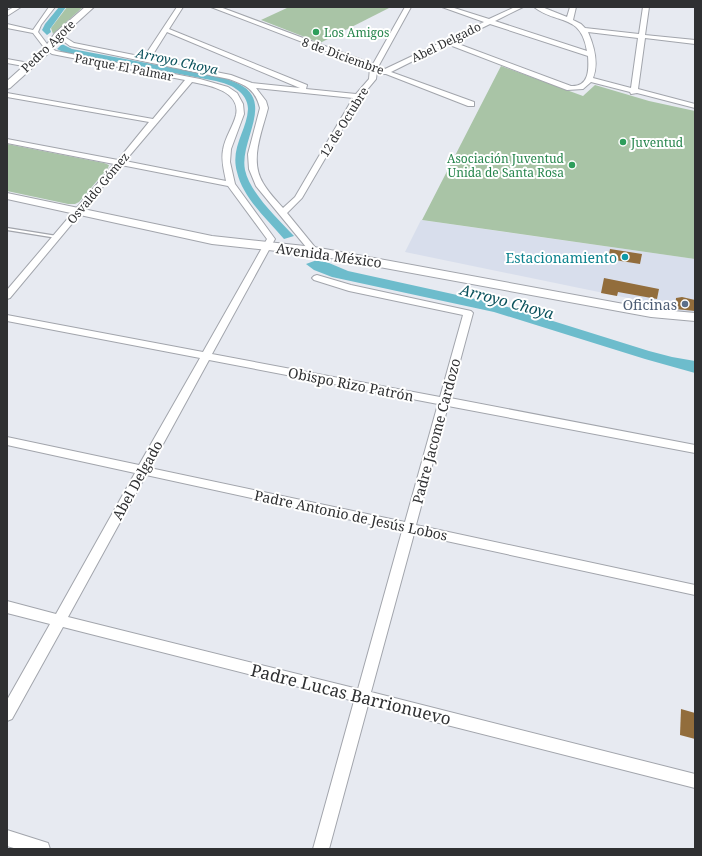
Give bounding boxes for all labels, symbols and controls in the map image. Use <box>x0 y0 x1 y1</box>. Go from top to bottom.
street label: Pedro Agote <box>17 16 79 76</box>
street label: Abel Delgado <box>408 18 484 66</box>
place label: Los Amigos <box>324 24 389 41</box>
marker: Los Amigos <box>311 27 321 37</box>
street label: 8 de Diciembre <box>300 33 386 79</box>
water label: Arroyo Choya <box>133 43 220 79</box>
street label: Parque El Palmar <box>73 49 175 85</box>
street label: 12 de Octubre <box>316 84 372 160</box>
place label: Juventud <box>630 134 684 151</box>
marker: Juventud <box>618 137 628 147</box>
street label: Osvaldo Gómez <box>63 149 133 227</box>
place label: Asociación Juventud Unida de Santa Rosa <box>447 150 565 181</box>
marker: Asociación Juventud Unida de Santa Rosa <box>567 160 577 170</box>
street label: Avenida México <box>275 238 383 272</box>
place label: Estacionamiento <box>506 248 617 267</box>
marker: Estacionamiento <box>620 252 630 262</box>
water label: Arroyo Choya <box>457 279 556 323</box>
place label: Oficinas <box>623 295 677 314</box>
marker: Oficinas <box>680 299 690 309</box>
street label: Padre Jacome Cardozo <box>407 356 465 506</box>
street label: Obispo Rizo Patrón <box>287 363 415 405</box>
street label: Abel Delgado <box>107 437 167 523</box>
street label: Padre Antonio de Jesús Lobos <box>253 485 449 545</box>
street label: Padre Lucas Barrionuevo <box>248 658 454 730</box>

